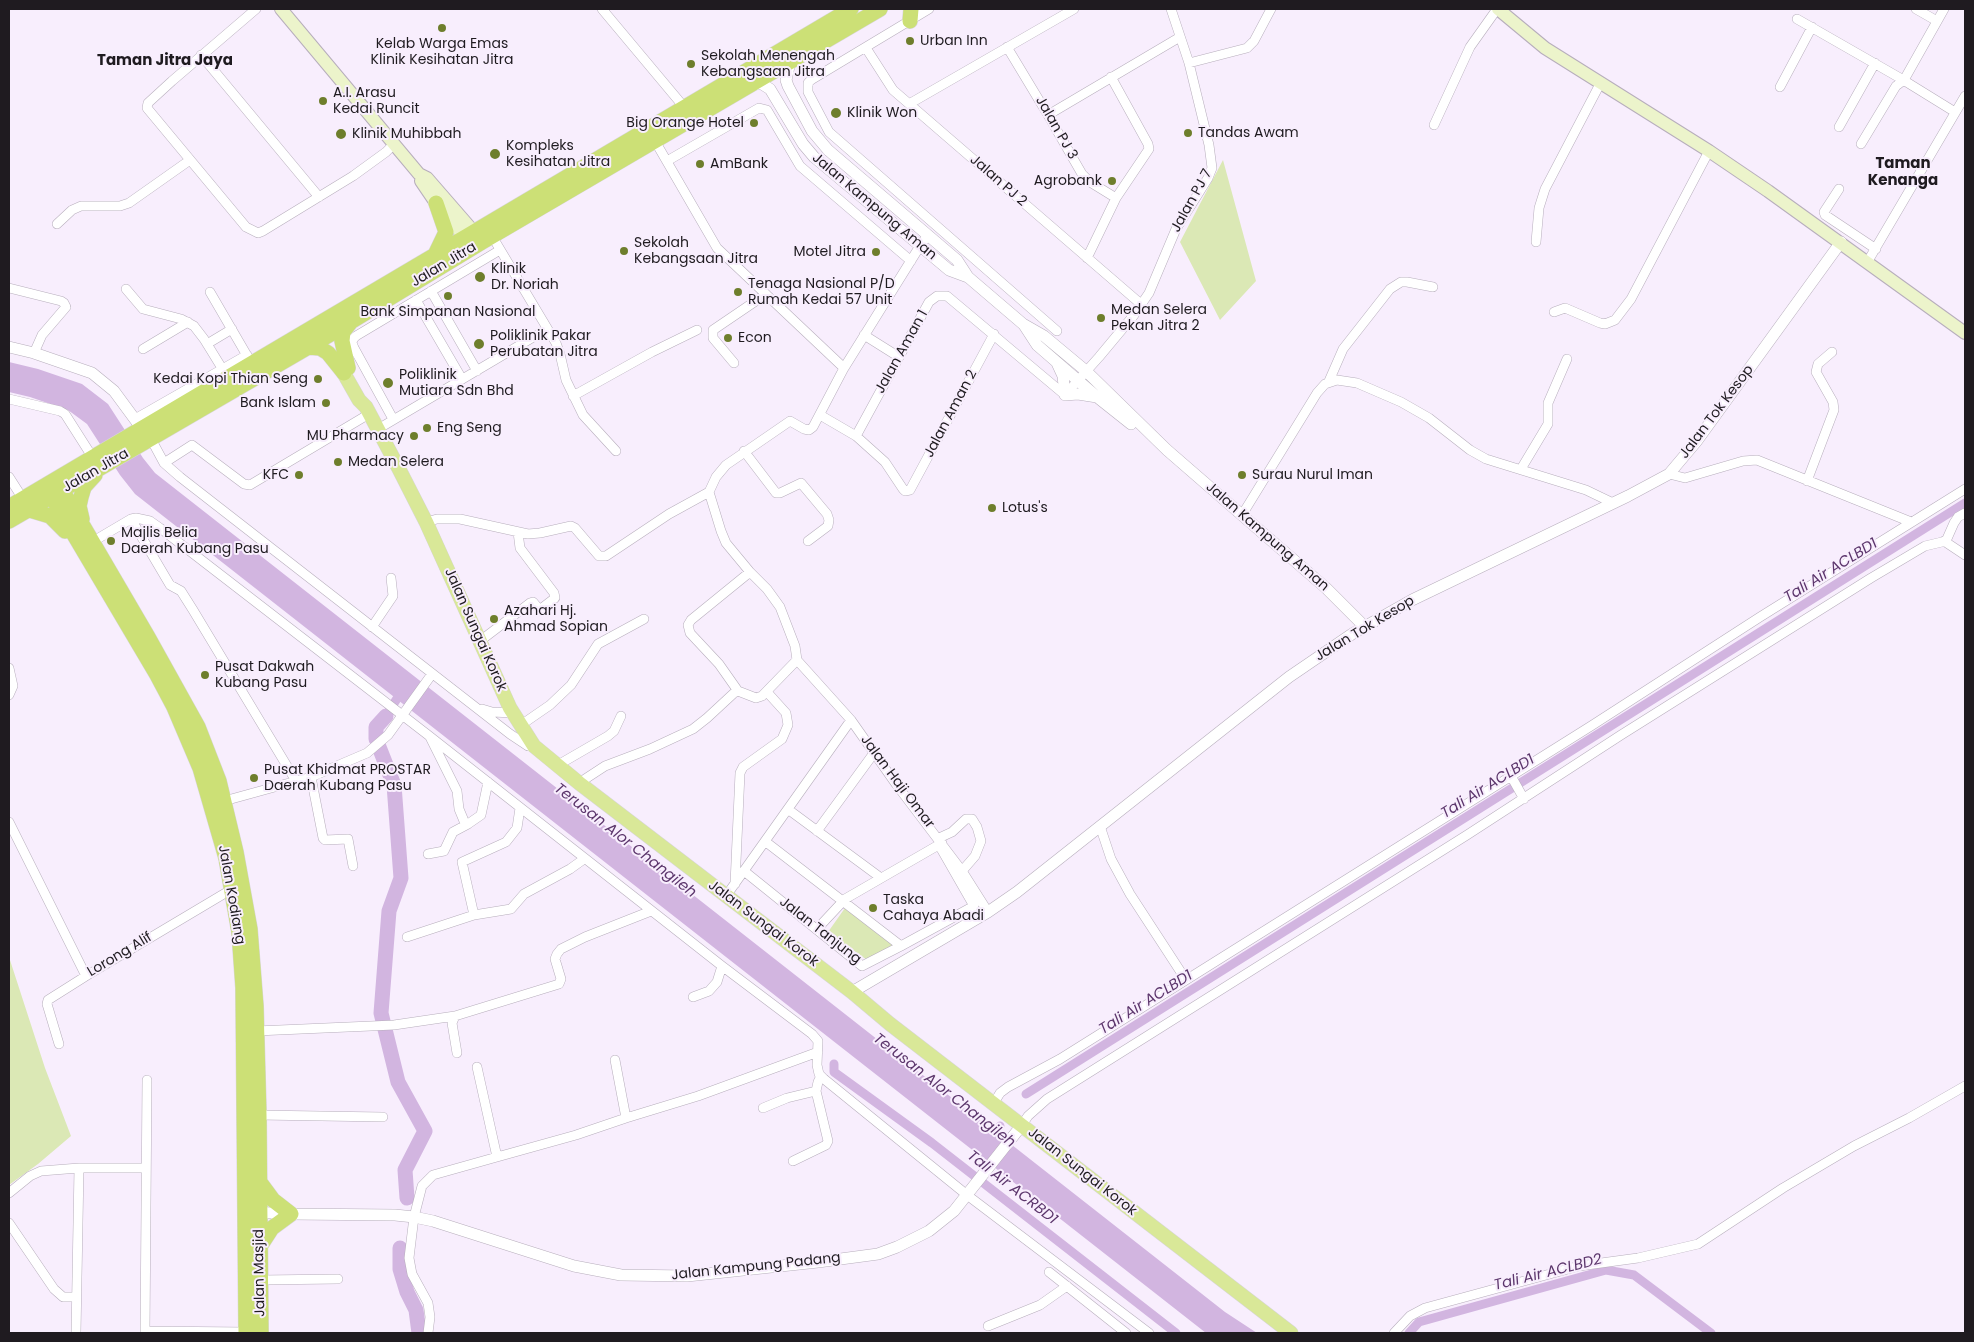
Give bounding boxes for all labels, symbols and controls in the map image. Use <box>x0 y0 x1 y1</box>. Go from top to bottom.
marker: Kelab Warga Emas Klinik Kesihatan Jitra <box>436 22 448 34</box>
place label: Urban Inn <box>920 33 988 49</box>
marker: Urban Inn <box>904 35 916 47</box>
place label: Kelab Warga Emas Klinik Kesihatan Jitra <box>371 36 513 68</box>
place label: Sekolah Menengah Kebangsaan Jitra <box>701 48 835 80</box>
district label: Taman Jitra Jaya <box>97 52 233 70</box>
marker: Sekolah Menengah Kebangsaan Jitra <box>685 58 697 70</box>
place label: A.I. Arasu Kedai Runcit <box>333 85 420 118</box>
street label: Jalan PJ 3 <box>1031 93 1081 163</box>
marker: A.I. Arasu Kedai Runcit <box>317 95 329 107</box>
place label: Klinik Won <box>847 105 917 121</box>
marker: Klinik Won <box>829 106 843 120</box>
place label: Big Orange Hotel <box>626 115 744 131</box>
marker: Big Orange Hotel <box>748 117 760 129</box>
place label: Tandas Awam <box>1198 125 1299 141</box>
place label: Klinik Muhibbah <box>352 126 461 142</box>
marker: Klinik Muhibbah <box>334 127 348 141</box>
marker: Tandas Awam <box>1182 127 1194 139</box>
place label: Kompleks Kesihatan Jitra <box>506 138 610 170</box>
marker: Kompleks Kesihatan Jitra <box>488 147 502 161</box>
street label: Jalan Kampung Aman <box>808 150 940 264</box>
street label: Jalan PJ 2 <box>966 152 1030 210</box>
district label: Taman Kenanga <box>1868 155 1938 190</box>
place label: AmBank <box>710 156 768 172</box>
marker: AmBank <box>694 158 706 170</box>
street label: Jalan PJ 7 <box>1168 167 1216 235</box>
place label: Agrobank <box>1034 173 1102 189</box>
marker: Agrobank <box>1106 175 1118 187</box>
place label: Sekolah Kebangsaan Jitra <box>634 235 758 268</box>
street label: Jalan Jitra <box>408 239 480 291</box>
place label: Motel Jitra <box>793 244 866 260</box>
marker: Sekolah Kebangsaan Jitra <box>618 245 630 257</box>
marker: Motel Jitra <box>870 246 882 258</box>
place label: Klinik Dr. Noriah <box>491 261 559 294</box>
marker: Klinik Dr. Noriah <box>473 270 487 284</box>
place label: Tenaga Nasional P/D Rumah Kedai 57 Unit <box>748 276 895 308</box>
marker: Tenaga Nasional P/D Rumah Kedai 57 Unit <box>732 286 744 298</box>
marker: Bank Simpanan Nasional <box>442 290 454 302</box>
place label: Medan Selera Pekan Jitra 2 <box>1111 302 1207 334</box>
place label: Bank Simpanan Nasional <box>361 304 535 320</box>
street label: Jalan Aman 1 <box>872 307 932 397</box>
marker: Medan Selera Pekan Jitra 2 <box>1095 312 1107 324</box>
place label: Poliklinik Pakar Perubatan Jitra <box>490 328 598 361</box>
place label: Econ <box>738 330 772 346</box>
marker: Econ <box>722 332 734 344</box>
marker: Poliklinik Pakar Perubatan Jitra <box>472 337 486 351</box>
street label: Jalan Tok Kesop <box>1676 362 1758 462</box>
place label: Poliklinik Mutiara Sdn Bhd <box>399 367 514 400</box>
street label: Jalan Aman 2 <box>921 367 981 461</box>
place label: Kedai Kopi Thian Seng <box>153 371 308 387</box>
marker: Kedai Kopi Thian Seng <box>312 373 324 385</box>
marker: Poliklinik Mutiara Sdn Bhd <box>381 376 395 390</box>
place label: Bank Islam <box>240 395 316 411</box>
marker: Bank Islam <box>320 397 332 409</box>
place label: Eng Seng <box>437 420 502 436</box>
marker: Eng Seng <box>421 422 433 434</box>
place label: MU Pharmacy <box>307 428 404 444</box>
marker: MU Pharmacy <box>408 430 420 442</box>
street label: Jalan Jitra <box>60 445 132 497</box>
place label: Medan Selera <box>348 454 444 470</box>
marker: Medan Selera <box>332 456 344 468</box>
place label: KFC <box>263 467 289 483</box>
place label: Surau Nurul Iman <box>1252 467 1373 483</box>
marker: KFC <box>293 469 305 481</box>
marker: Surau Nurul Iman <box>1236 469 1248 481</box>
street label: Jalan Kampung Aman <box>1202 479 1332 595</box>
place label: Lotus's <box>1002 500 1048 516</box>
marker: Lotus's <box>986 502 998 514</box>
place label: Majlis Belia Daerah Kubang Pasu <box>121 525 269 558</box>
marker: Majlis Belia Daerah Kubang Pasu <box>105 535 117 547</box>
water label: Tali Air ACLBD1 <box>1781 535 1881 607</box>
street label: Jalan Sungai Korok <box>440 566 510 694</box>
street label: Jalan Tok Kesop <box>1312 593 1418 665</box>
place label: Azahari Hj. Ahmad Sopian <box>504 603 608 636</box>
marker: Azahari Hj. Ahmad Sopian <box>488 613 500 625</box>
place label: Pusat Dakwah Kubang Pasu <box>215 659 314 692</box>
marker: Pusat Dakwah Kubang Pasu <box>199 669 211 681</box>
street label: Jalan Haji Omar <box>856 732 938 832</box>
water label: Tali Air ACLBD1 <box>1438 751 1538 823</box>
place label: Pusat Khidmat PROSTAR Daerah Kubang Pasu <box>264 762 431 794</box>
marker: Pusat Khidmat PROSTAR Daerah Kubang Pasu <box>248 772 260 784</box>
water label: Terusan Alor Changileh <box>550 780 700 902</box>
street label: Jalan Kodiang <box>214 844 248 946</box>
street label: Jalan Sungai Korok <box>705 877 821 971</box>
place label: Taska Cahaya Abadi <box>883 892 984 924</box>
street label: Jalan Tanjung <box>776 894 864 968</box>
marker: Taska Cahaya Abadi <box>867 902 879 914</box>
street label: Lorong Alif <box>85 929 155 981</box>
water label: Tali Air ACLBD1 <box>1096 967 1196 1039</box>
water label: Terusan Alor Changileh <box>869 1030 1019 1152</box>
street label: Jalan Sungai Korok <box>1024 1124 1140 1220</box>
water label: Tali Air ACRBD1 <box>963 1147 1061 1229</box>
street label: Jalan Masjid <box>251 1229 269 1317</box>
street label: Jalan Kampung Padang <box>670 1250 842 1284</box>
water label: Tali Air ACLBD2 <box>1492 1251 1604 1295</box>

